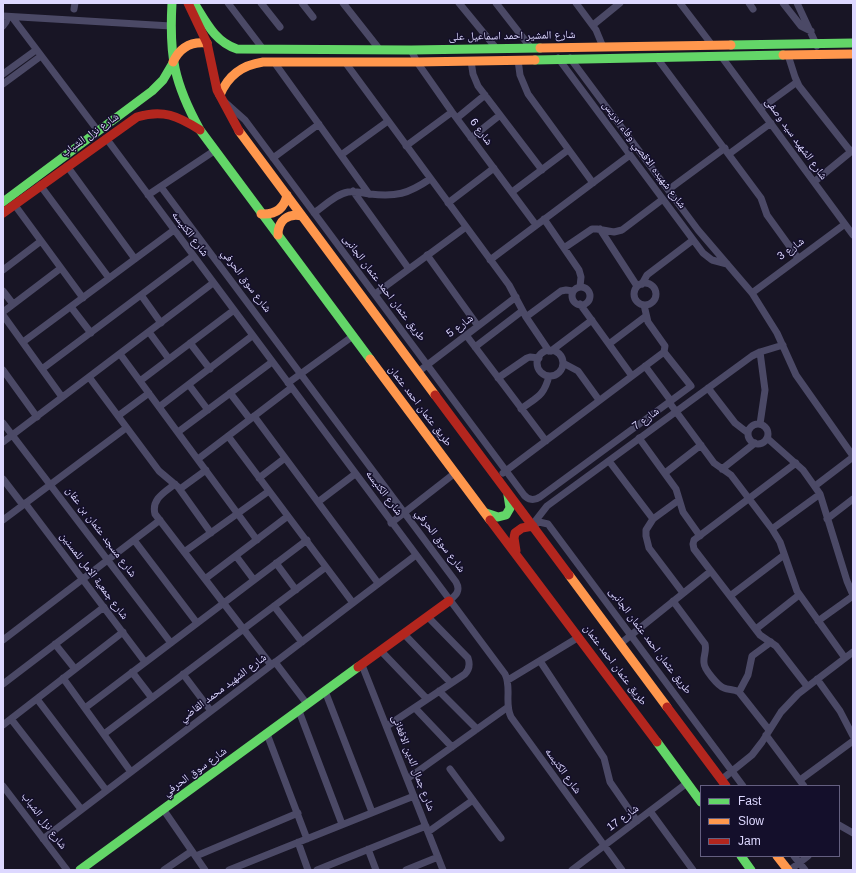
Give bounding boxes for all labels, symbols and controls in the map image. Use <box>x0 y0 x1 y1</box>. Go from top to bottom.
street label: شارع المشير احمد اسماعيل على <box>449 28 575 44</box>
street label: شارع الشهيد سيد وصفى <box>762 96 830 182</box>
street label: شارع شهيده الاقصي وفاء ادريس <box>599 99 689 211</box>
street label: شارع نزل الشباب <box>58 110 122 160</box>
street label: شارع 6 <box>467 116 495 148</box>
street label: شارع الكنيسه <box>169 209 211 259</box>
street label: طريق عثمان احمد عثمان الجانبى <box>340 232 428 344</box>
street label: شارع 3 <box>775 235 807 263</box>
street label: شارع سوق الحرفي <box>218 247 274 315</box>
street label: شارع 5 <box>444 312 476 340</box>
street label: طريق عثمان احمد عثمان <box>385 363 455 449</box>
street label: شارع 7 <box>630 405 662 433</box>
street label: شارع الكنيسه <box>363 468 405 518</box>
street label: شارع مسجد عثمان بن عفان <box>63 484 139 580</box>
street label: شارع سوق الحرفي <box>412 507 468 575</box>
street label: شارع جمعية الامل للمسنين <box>57 530 131 622</box>
street label: طريق عثمان احمد عثمان الجانبى <box>606 585 694 697</box>
street label: طريق عثمان احمد عثمان <box>580 622 650 708</box>
street label: شارع الشهيد محمد القاضي <box>177 651 269 725</box>
street label: شارع جمال الدين الافغانى <box>389 713 437 813</box>
street label: شارع سوق الحرفي <box>161 744 229 800</box>
street label: شارع الكنيسه <box>542 746 584 796</box>
legend <box>700 785 840 857</box>
street label: شارع نزل الشباب <box>18 790 70 852</box>
text: Fast <box>738 794 761 808</box>
street label: شارع 17 <box>605 802 641 834</box>
text: Slow <box>738 814 764 828</box>
text: Jam <box>738 834 761 848</box>

